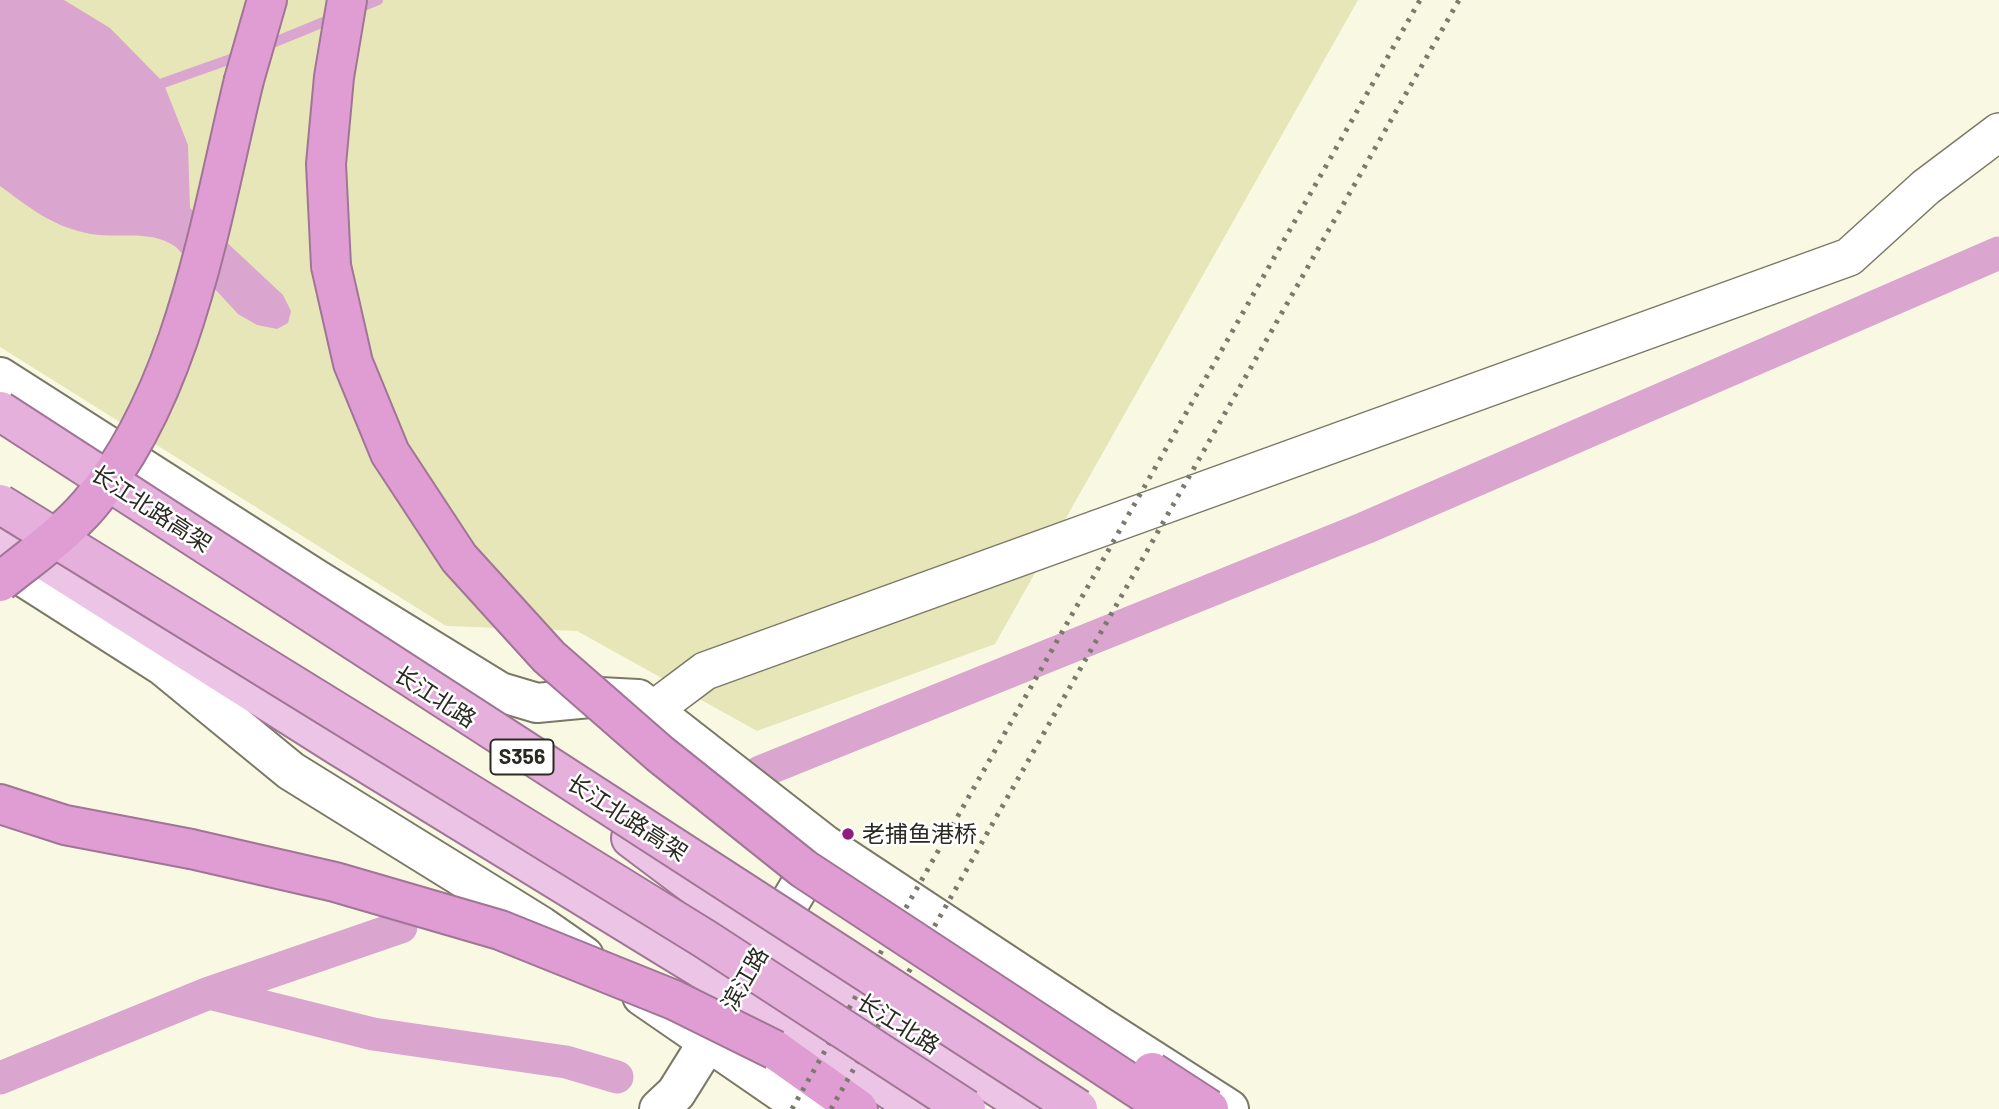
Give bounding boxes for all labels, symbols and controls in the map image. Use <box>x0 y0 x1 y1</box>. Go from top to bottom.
street label: 长江北路高架 <box>86 460 216 558</box>
street label: 长江北路 <box>389 660 481 734</box>
road number: S356 <box>490 740 554 774</box>
street label: 长江北路高架 <box>562 769 692 867</box>
place label: 老捕鱼港桥 <box>862 820 977 848</box>
marker: 老捕鱼港桥 <box>840 826 856 842</box>
street label: 滨江路 <box>716 942 774 1016</box>
street label: 长江北路 <box>852 988 944 1060</box>

